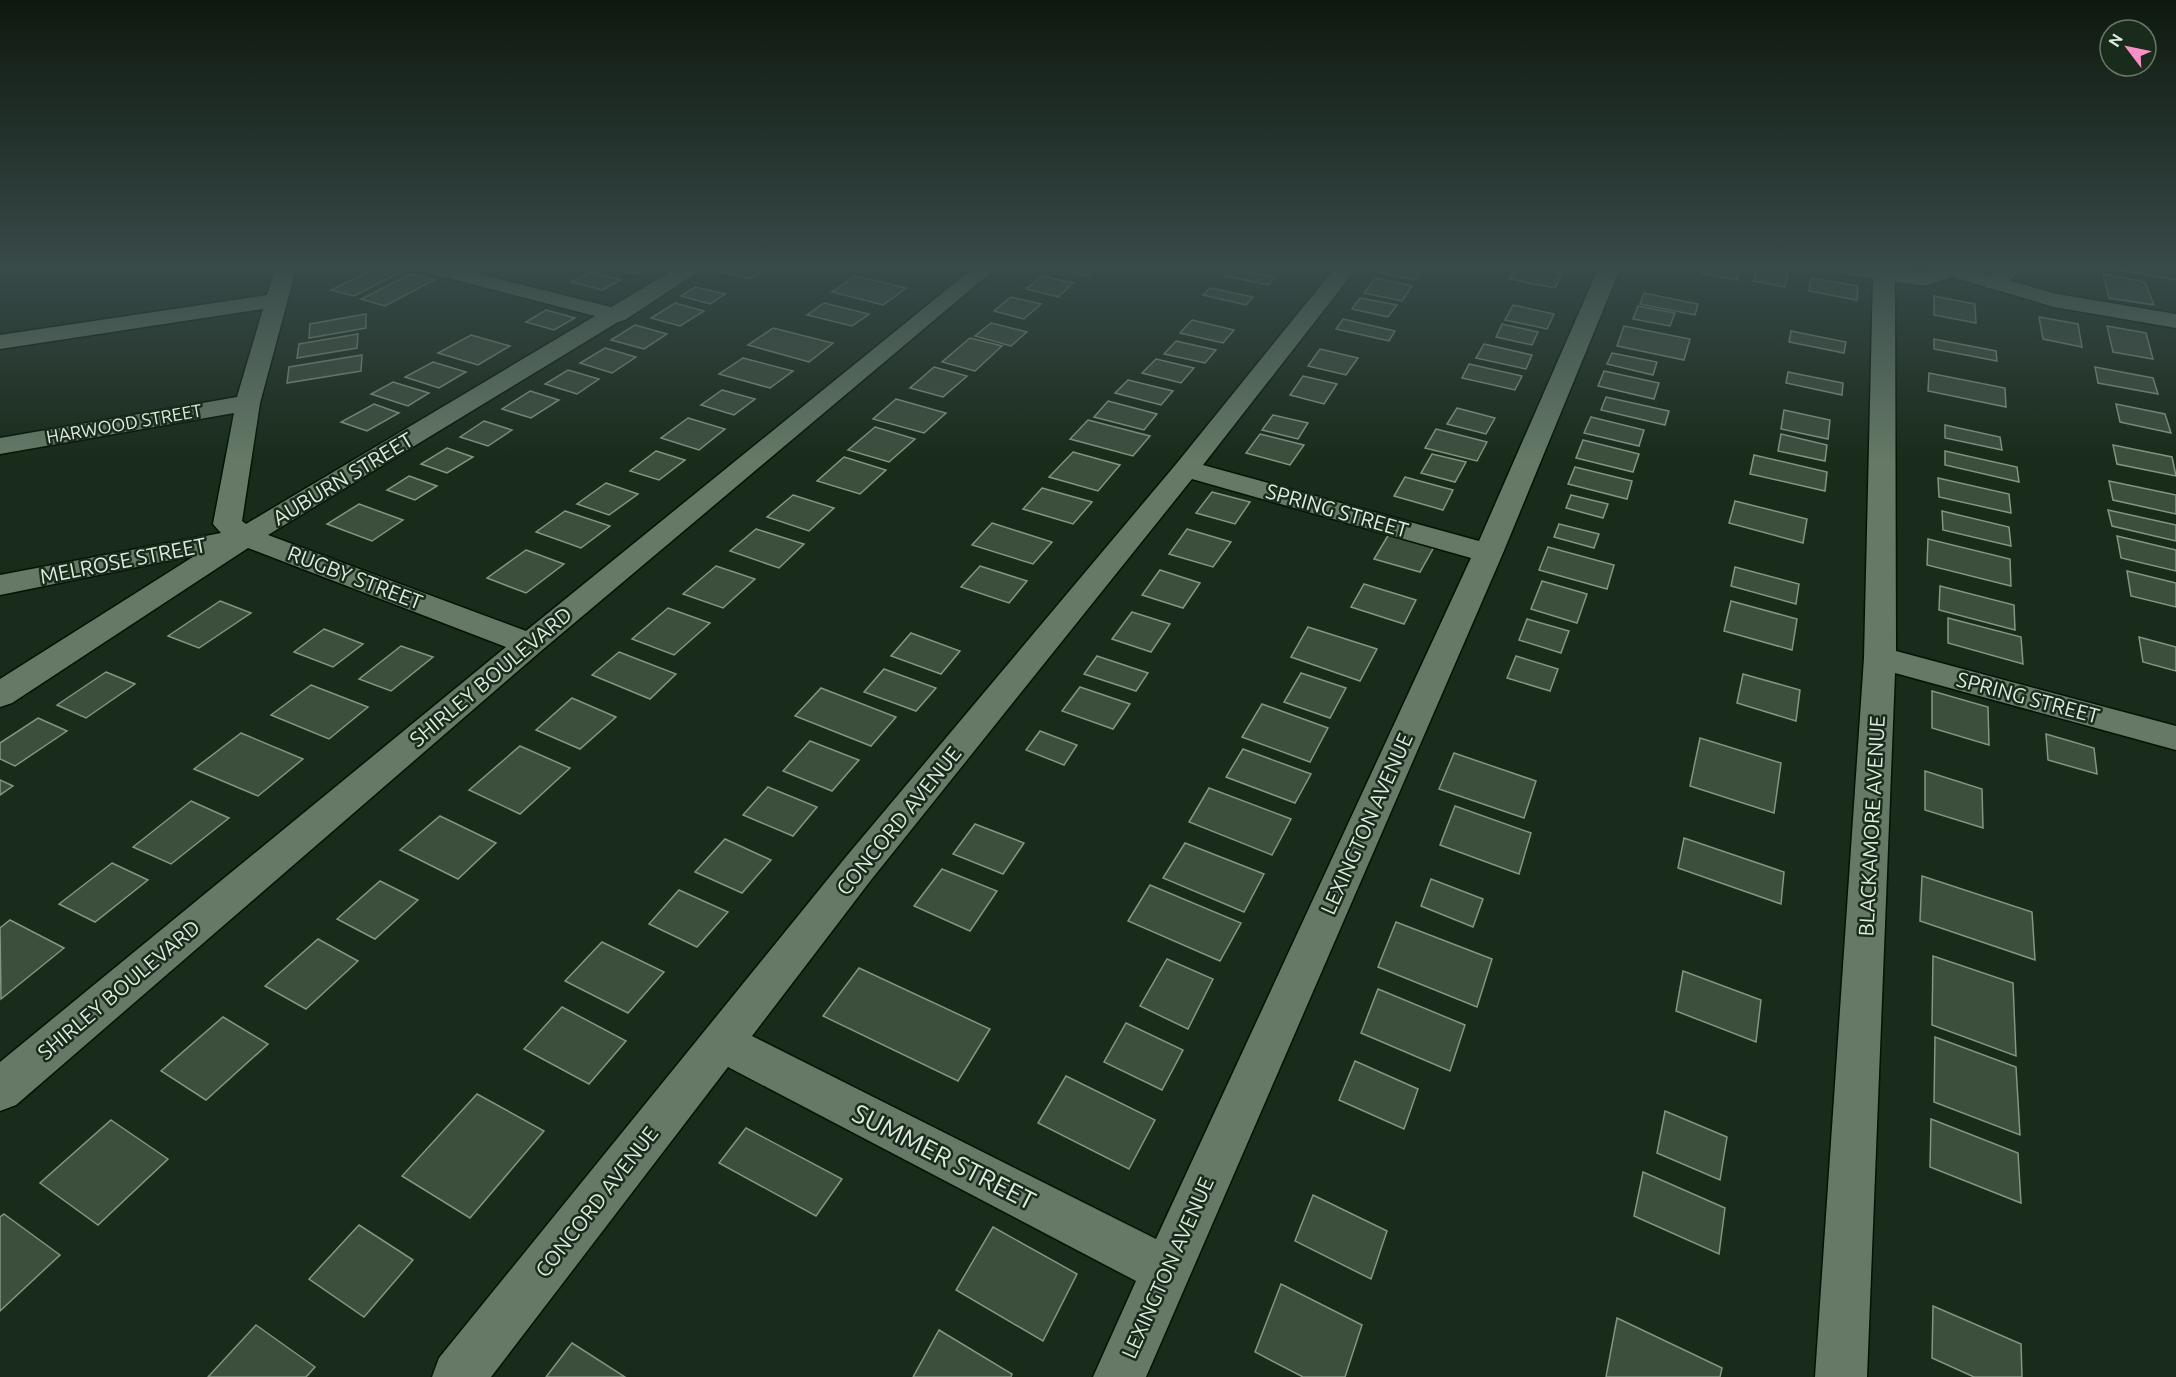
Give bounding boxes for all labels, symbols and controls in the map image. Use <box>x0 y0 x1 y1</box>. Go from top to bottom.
north arrow <box>2098 18 2158 78</box>
text: N <box>2104 30 2126 50</box>
street label: HARWOOD STREET <box>44 399 203 447</box>
street label: AUBURN STREET <box>268 427 417 530</box>
street label: SPRING STREET <box>1263 478 1411 542</box>
street label: MELROSE STREET <box>38 532 208 588</box>
street label: RUGBY STREET <box>285 540 426 614</box>
street label: SHIRLEY BOULEVARD <box>405 602 576 751</box>
street label: SPRING STREET <box>1954 666 2103 728</box>
street label: BLACKAMORE AVENUE <box>1853 715 1889 937</box>
street label: LEXINGTON AVENUE <box>1315 729 1417 918</box>
street label: CONCORD AVENUE <box>831 741 966 900</box>
street label: SHIRLEY BOULEVARD <box>33 915 204 1064</box>
street label: SUMMER STREET <box>848 1098 1040 1215</box>
street label: CONCORD AVENUE <box>530 1121 662 1281</box>
street label: LEXINGTON AVENUE <box>1116 1173 1218 1362</box>

